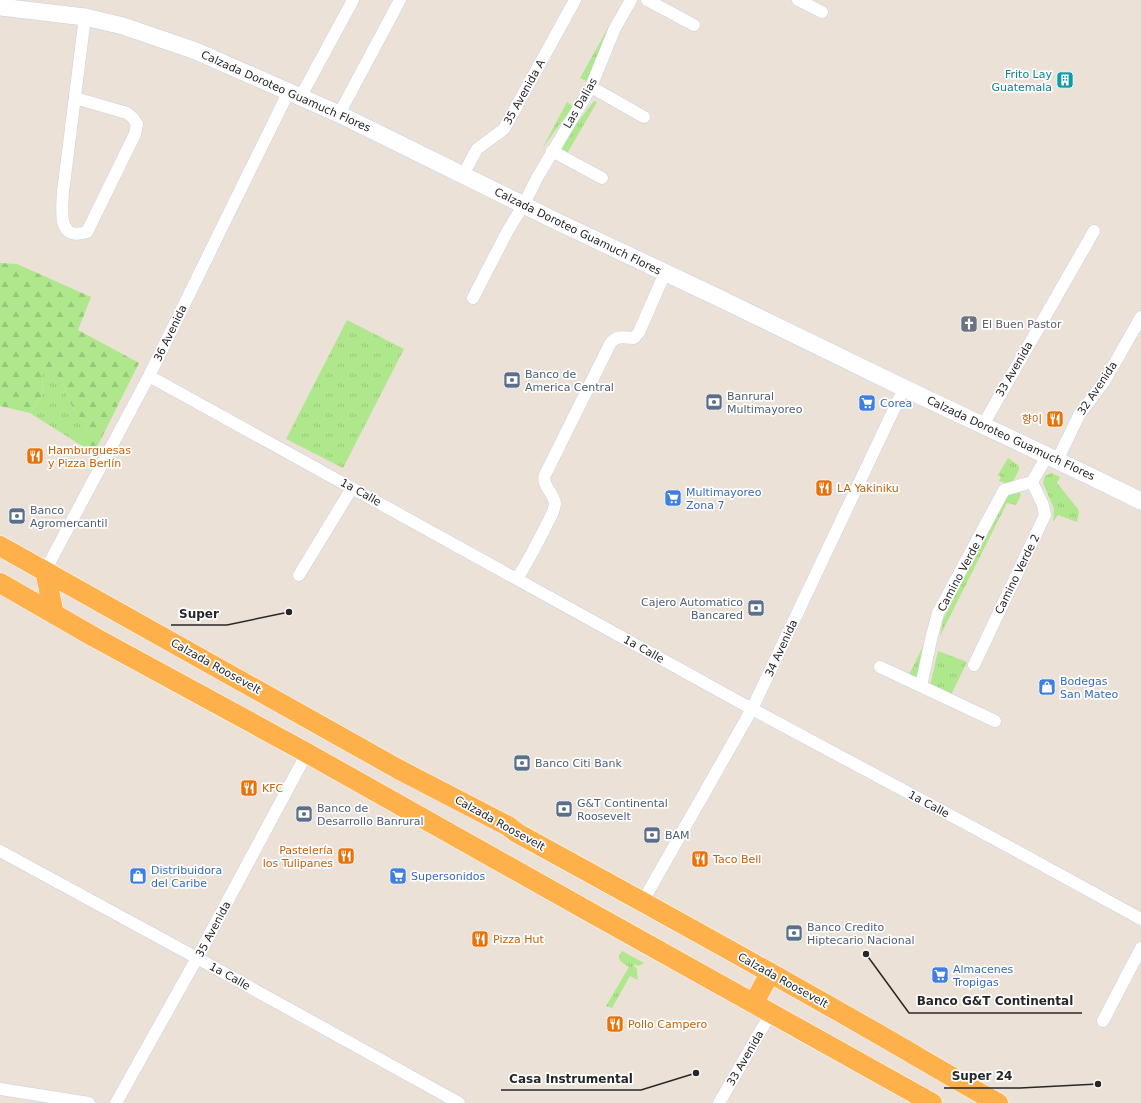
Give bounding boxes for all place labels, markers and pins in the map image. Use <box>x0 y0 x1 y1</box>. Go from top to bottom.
place label: Frito Lay Guatemala <box>991 68 1052 94</box>
building icon: Frito Lay Guatemala <box>1055 70 1075 90</box>
church icon: El Buen Pastor <box>959 314 979 334</box>
place label: El Buen Pastor <box>982 318 1062 331</box>
place label: Banco de America Central <box>525 368 614 394</box>
bank icon: Banco de America Central <box>502 370 522 390</box>
place label: Banrural Multimayoreo <box>727 390 803 416</box>
bank icon: Banrural Multimayoreo <box>704 392 724 412</box>
supermarket icon: Corea <box>857 393 877 413</box>
place label: Corea <box>880 397 912 410</box>
restaurant icon: 향이 <box>1045 409 1065 429</box>
place label: 향이 <box>1022 413 1042 426</box>
place label: Hamburguesas y Pizza Berlín <box>48 444 131 470</box>
restaurant icon: Hamburguesas y Pizza Berlín <box>25 446 45 466</box>
restaurant icon: LA Yakiniku <box>814 478 834 498</box>
place label: LA Yakiniku <box>837 482 899 495</box>
place label: Multimayoreo Zona 7 <box>686 486 762 512</box>
supermarket icon: Multimayoreo Zona 7 <box>663 488 683 508</box>
place label: Banco Agromercantil <box>30 504 107 530</box>
bank icon: Banco Agromercantil <box>7 506 27 526</box>
place label: Cajero Automatico Bancared <box>641 596 743 622</box>
bank icon: Cajero Automatico Bancared <box>746 598 766 618</box>
callout: Super <box>171 601 227 625</box>
place label: Bodegas San Mateo <box>1060 675 1119 701</box>
shop icon: Bodegas San Mateo <box>1037 677 1057 697</box>
bank icon: Banco Citi Bank <box>512 753 532 773</box>
place label: Banco Citi Bank <box>535 757 622 770</box>
restaurant icon: KFC <box>239 778 259 798</box>
place label: KFC <box>262 782 284 795</box>
place label: G&T Continental Roosevelt <box>577 797 668 823</box>
bank icon: G&T Continental Roosevelt <box>554 799 574 819</box>
place label: Banco de Desarrollo Banrural <box>317 802 423 828</box>
bank icon: Banco de Desarrollo Banrural <box>294 804 314 824</box>
bank icon: BAM <box>642 825 662 845</box>
place label: BAM <box>665 829 690 842</box>
place label: Pastelería los Tulipanes <box>263 844 333 870</box>
restaurant icon: Pastelería los Tulipanes <box>336 846 356 866</box>
restaurant icon: Taco Bell <box>690 849 710 869</box>
place label: Taco Bell <box>712 853 761 866</box>
place label: Distribuidora del Caribe <box>151 864 222 890</box>
shop icon: Distribuidora del Caribe <box>128 866 148 886</box>
supermarket icon: Supersonidos <box>388 866 408 886</box>
place label: Supersonidos <box>411 870 485 883</box>
place label: Banco Credito Hiptecario Nacional <box>807 921 915 947</box>
bank icon: Banco Credito Hiptecario Nacional <box>784 923 804 943</box>
restaurant icon: Pizza Hut <box>470 929 490 949</box>
place label: Pizza Hut <box>493 933 544 946</box>
place label: Almacenes Tropigas <box>952 963 1014 989</box>
supermarket icon: Almacenes Tropigas <box>930 965 950 985</box>
callout: Banco G&T Continental <box>909 989 1082 1013</box>
restaurant icon: Pollo Campero <box>605 1014 625 1034</box>
place label: Pollo Campero <box>628 1018 707 1031</box>
callout: Super 24 <box>944 1064 1020 1088</box>
callout: Casa Instrumental <box>501 1066 641 1090</box>

